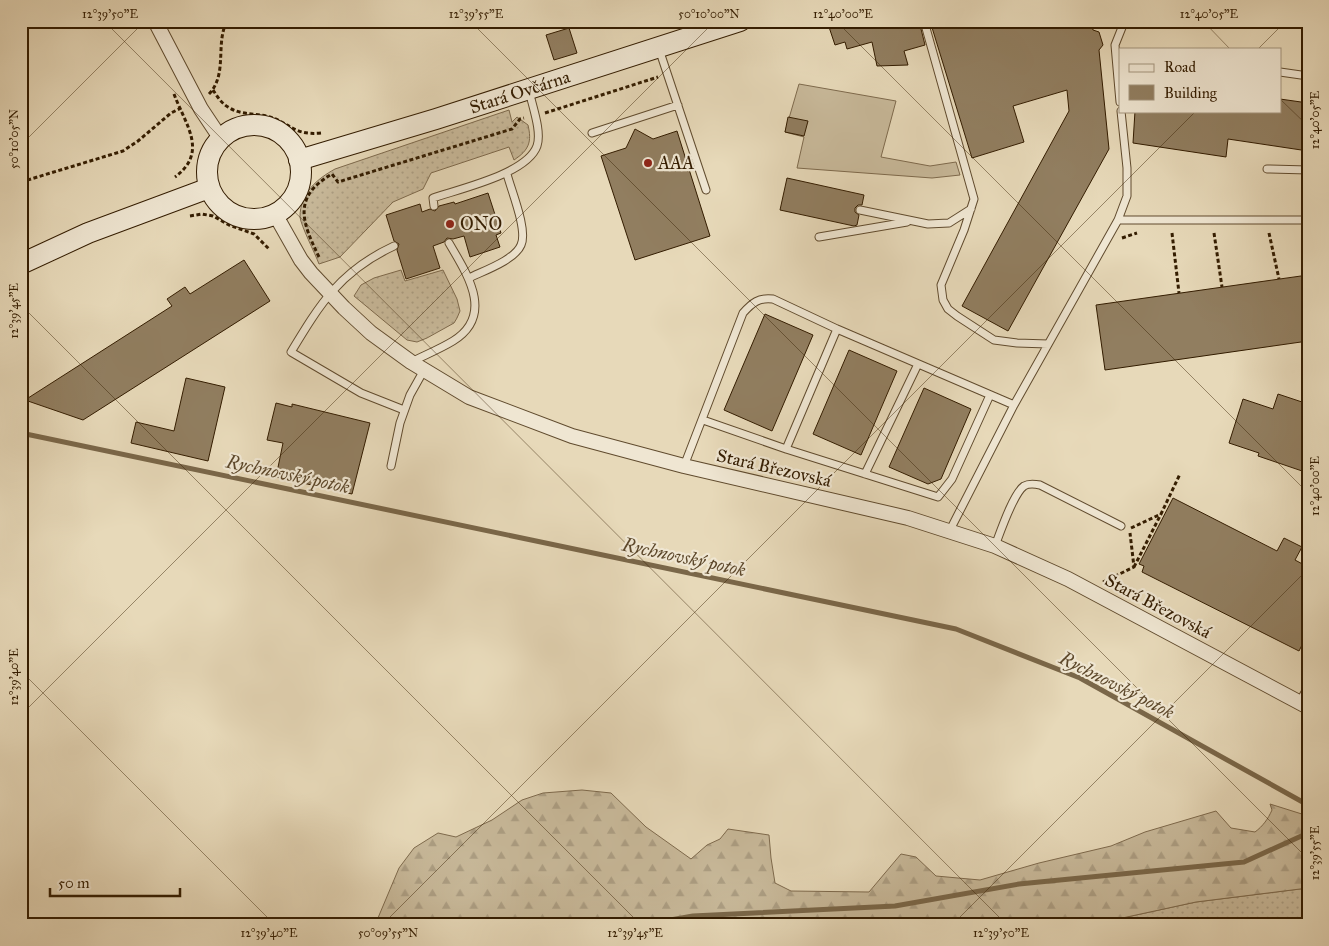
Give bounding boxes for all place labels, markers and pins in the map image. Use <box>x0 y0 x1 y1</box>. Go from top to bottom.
place label: AAA <box>657 152 694 174</box>
marker: AAA <box>642 157 654 169</box>
place label: ONO <box>460 213 502 235</box>
marker: ONO <box>444 218 456 230</box>

